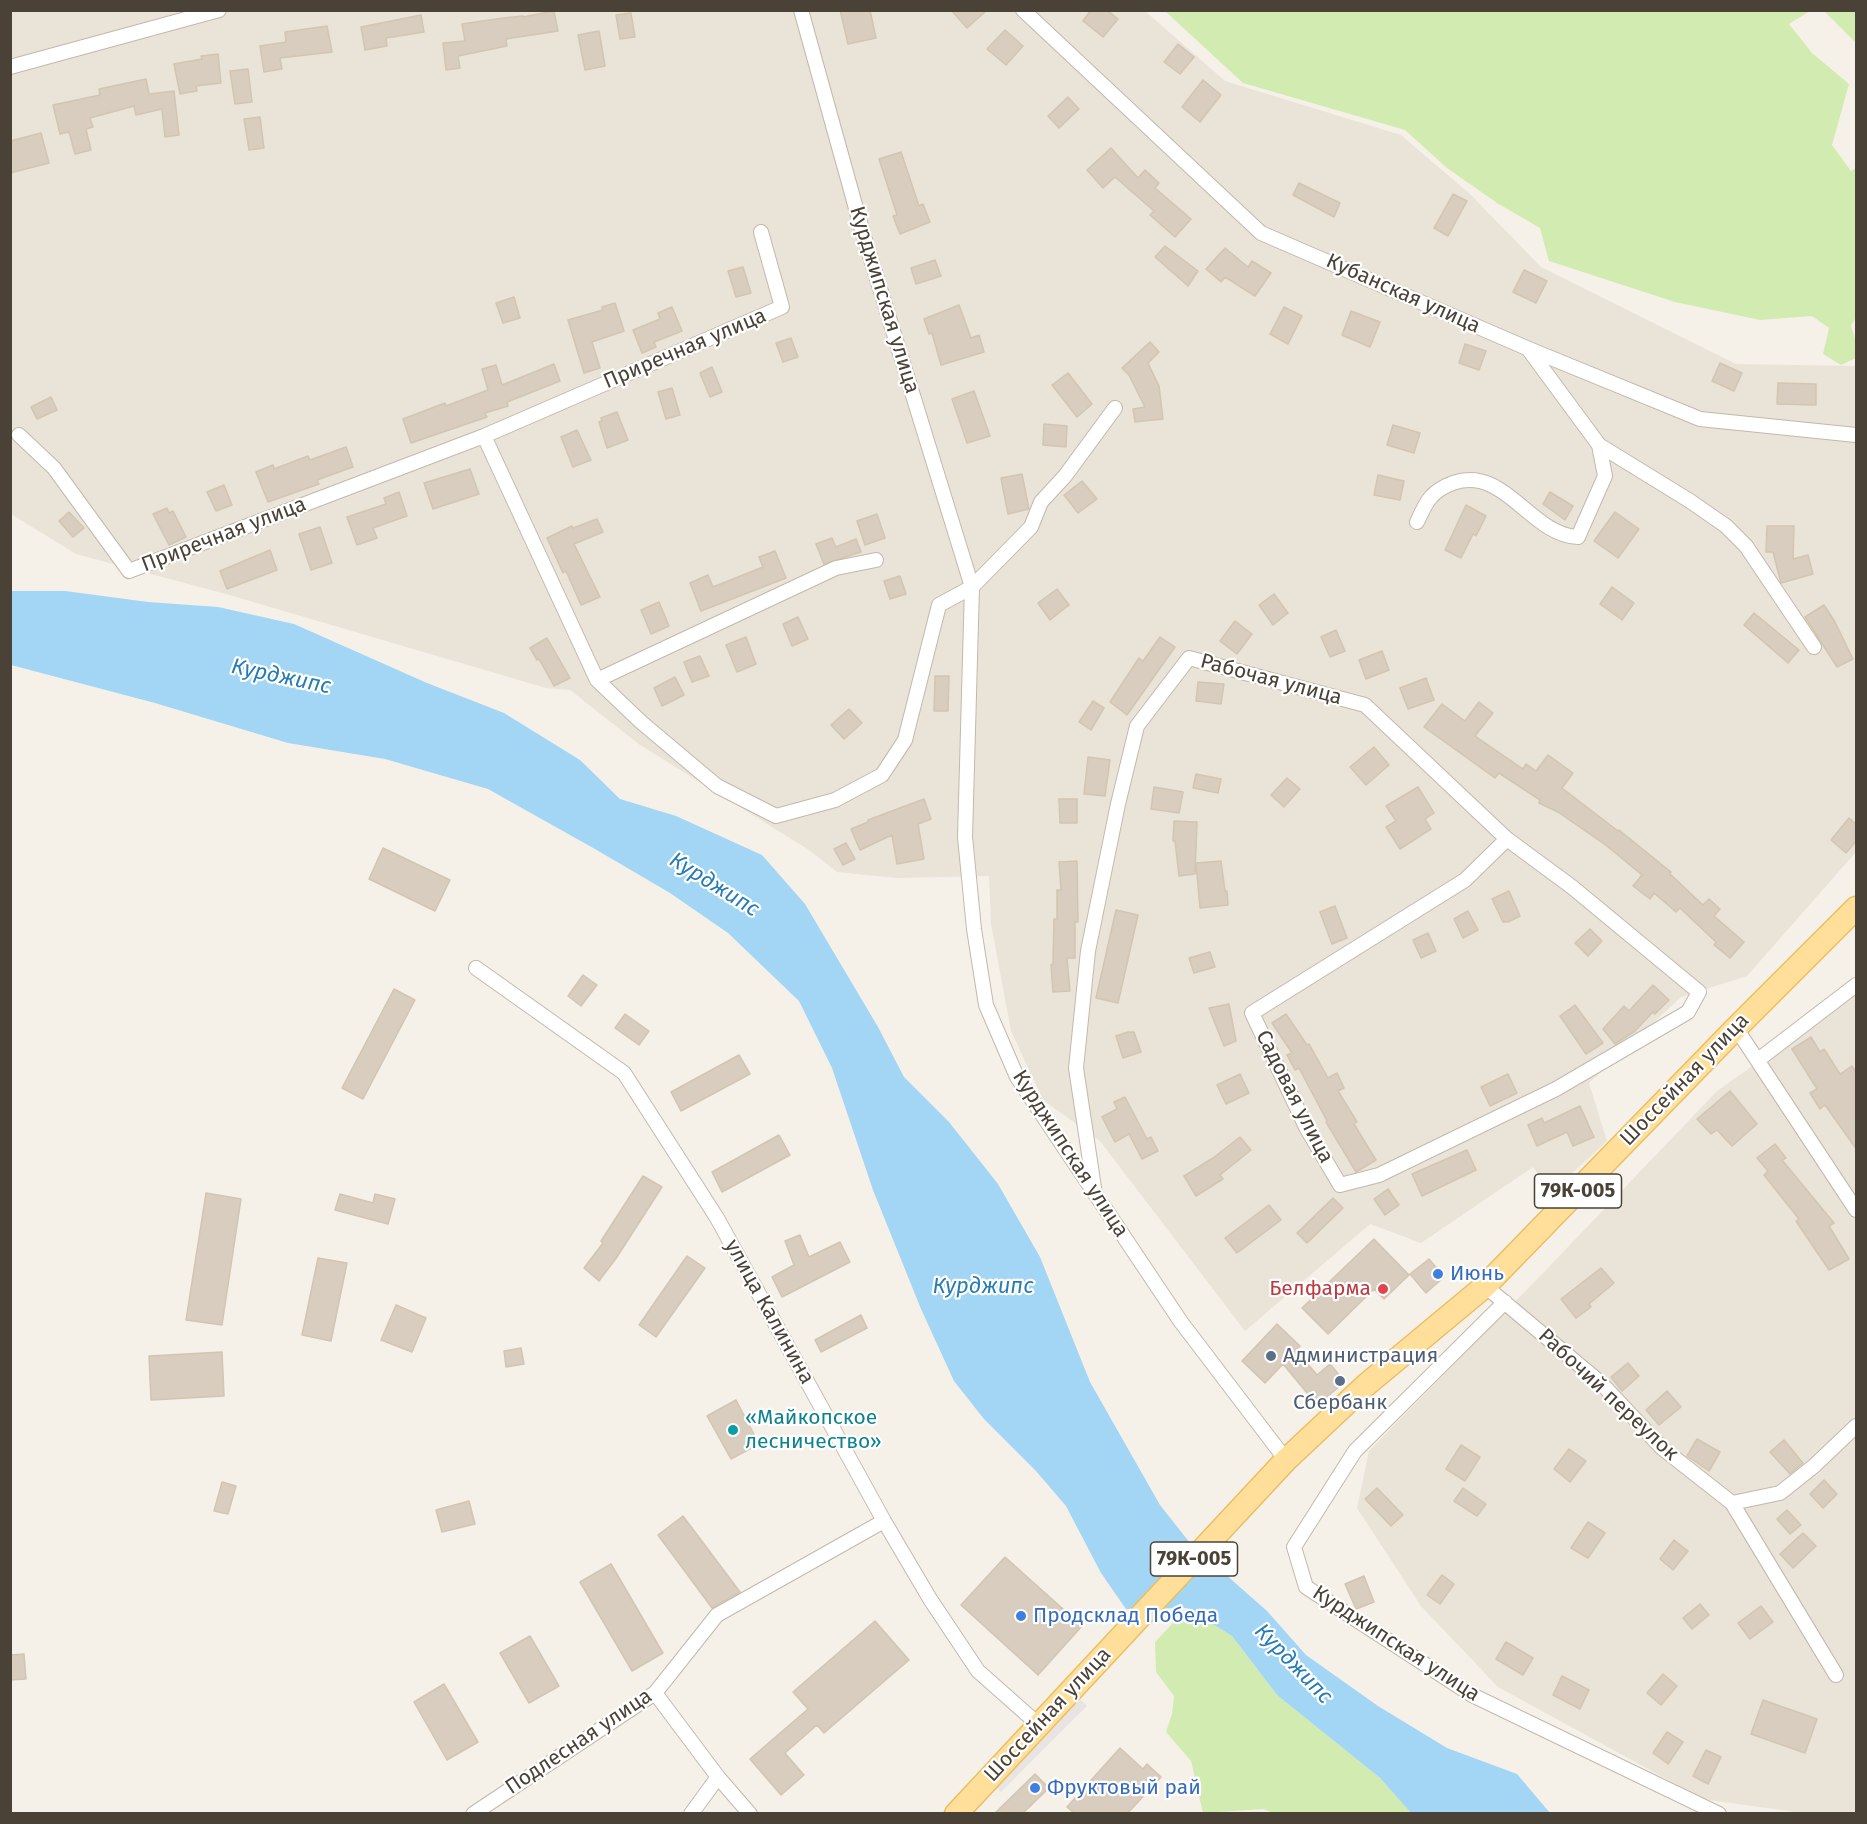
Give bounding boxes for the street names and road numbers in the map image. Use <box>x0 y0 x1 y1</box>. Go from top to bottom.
street label: Курджипская улица <box>844 203 924 397</box>
street label: Кубанская улица <box>1322 249 1484 339</box>
street label: Приречная улица <box>600 303 770 395</box>
street label: Приречная улица <box>138 492 310 578</box>
street label: Рабочая улица <box>1197 649 1345 711</box>
street label: Шоссейная улица <box>1615 1008 1755 1152</box>
street label: Садовая улица <box>1250 1026 1338 1168</box>
street label: Курджипская улица <box>1007 1066 1133 1242</box>
road number: 79К-005 <box>1534 1174 1622 1208</box>
street label: улица Калинина <box>719 1235 819 1389</box>
street label: Рабочий переулок <box>1533 1324 1683 1466</box>
road number: 79К-005 <box>1150 1542 1238 1576</box>
street label: Курджипская улица <box>1308 1581 1484 1707</box>
street label: Шоссейная улица <box>979 1643 1117 1787</box>
street label: Подлесная улица <box>501 1684 657 1800</box>

